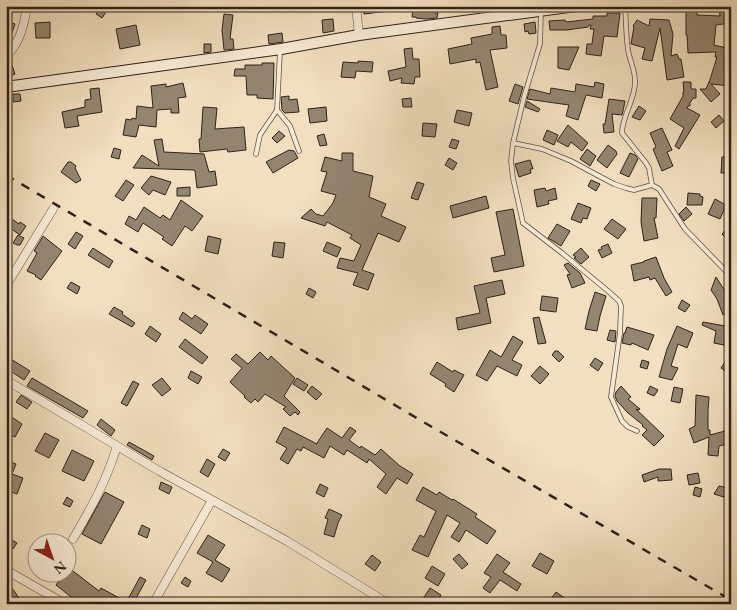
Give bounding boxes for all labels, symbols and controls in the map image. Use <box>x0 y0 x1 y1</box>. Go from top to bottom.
north arrow <box>28 532 78 582</box>
text: N <box>50 557 70 579</box>

